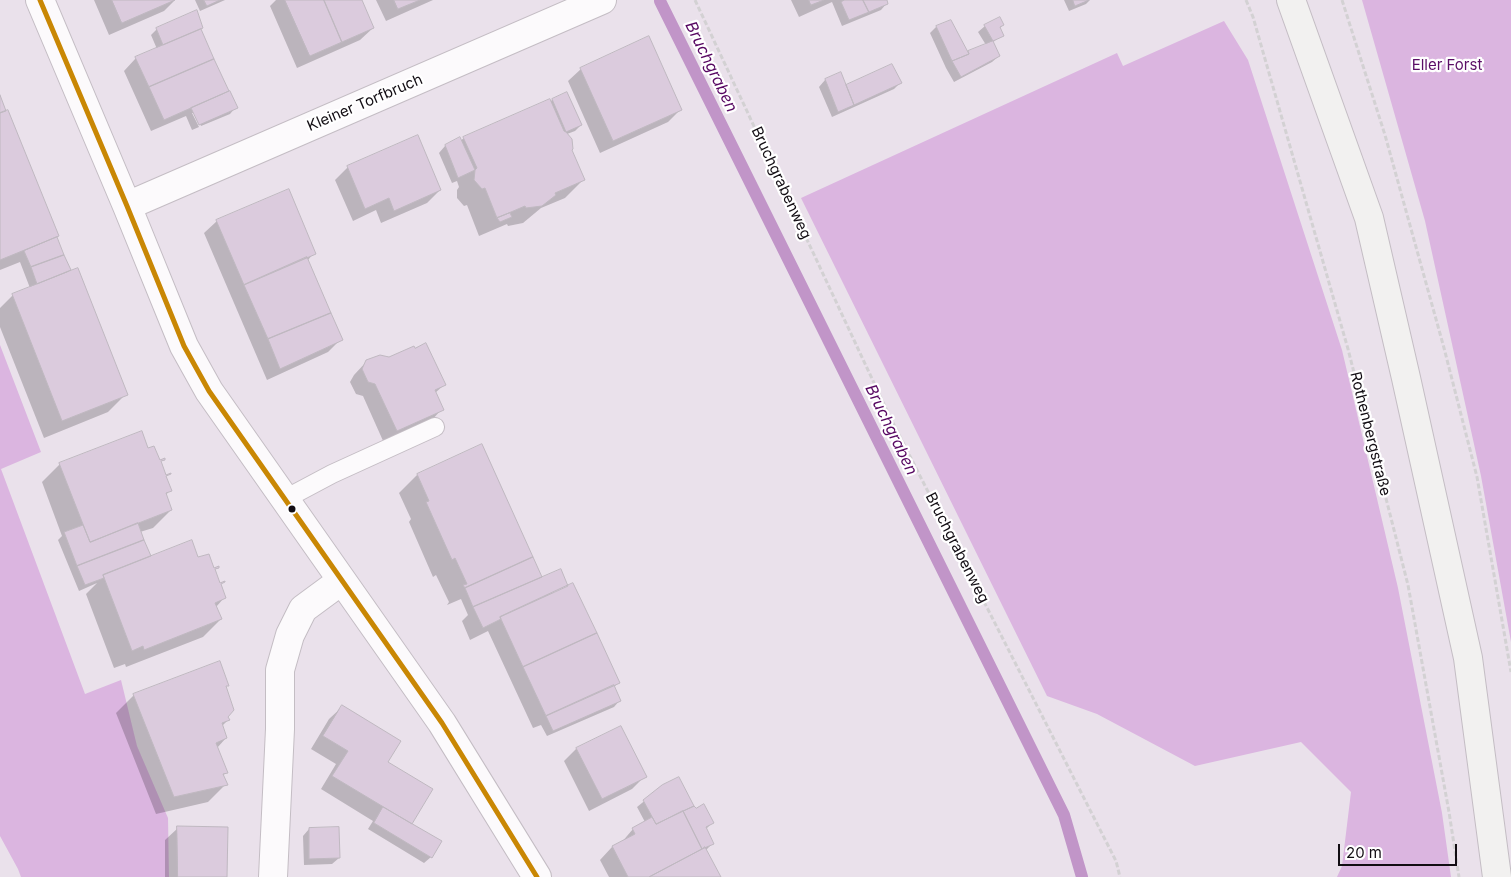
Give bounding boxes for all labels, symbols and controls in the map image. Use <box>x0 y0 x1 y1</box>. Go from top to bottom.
water label: Bruchgraben <box>681 19 741 115</box>
park label: Eller Forst <box>1412 56 1482 74</box>
street label: Kleiner Torfbruch <box>305 71 425 135</box>
street label: Bruchgrabenweg <box>747 124 815 242</box>
street label: Rothenbergstraße <box>1346 370 1394 498</box>
water label: Bruchgraben <box>861 382 921 478</box>
street label: Bruchgrabenweg <box>921 490 993 606</box>
unlabelled marker <box>287 504 297 514</box>
scale bar <box>1341 834 1460 866</box>
text: 20 m <box>1346 843 1382 862</box>

